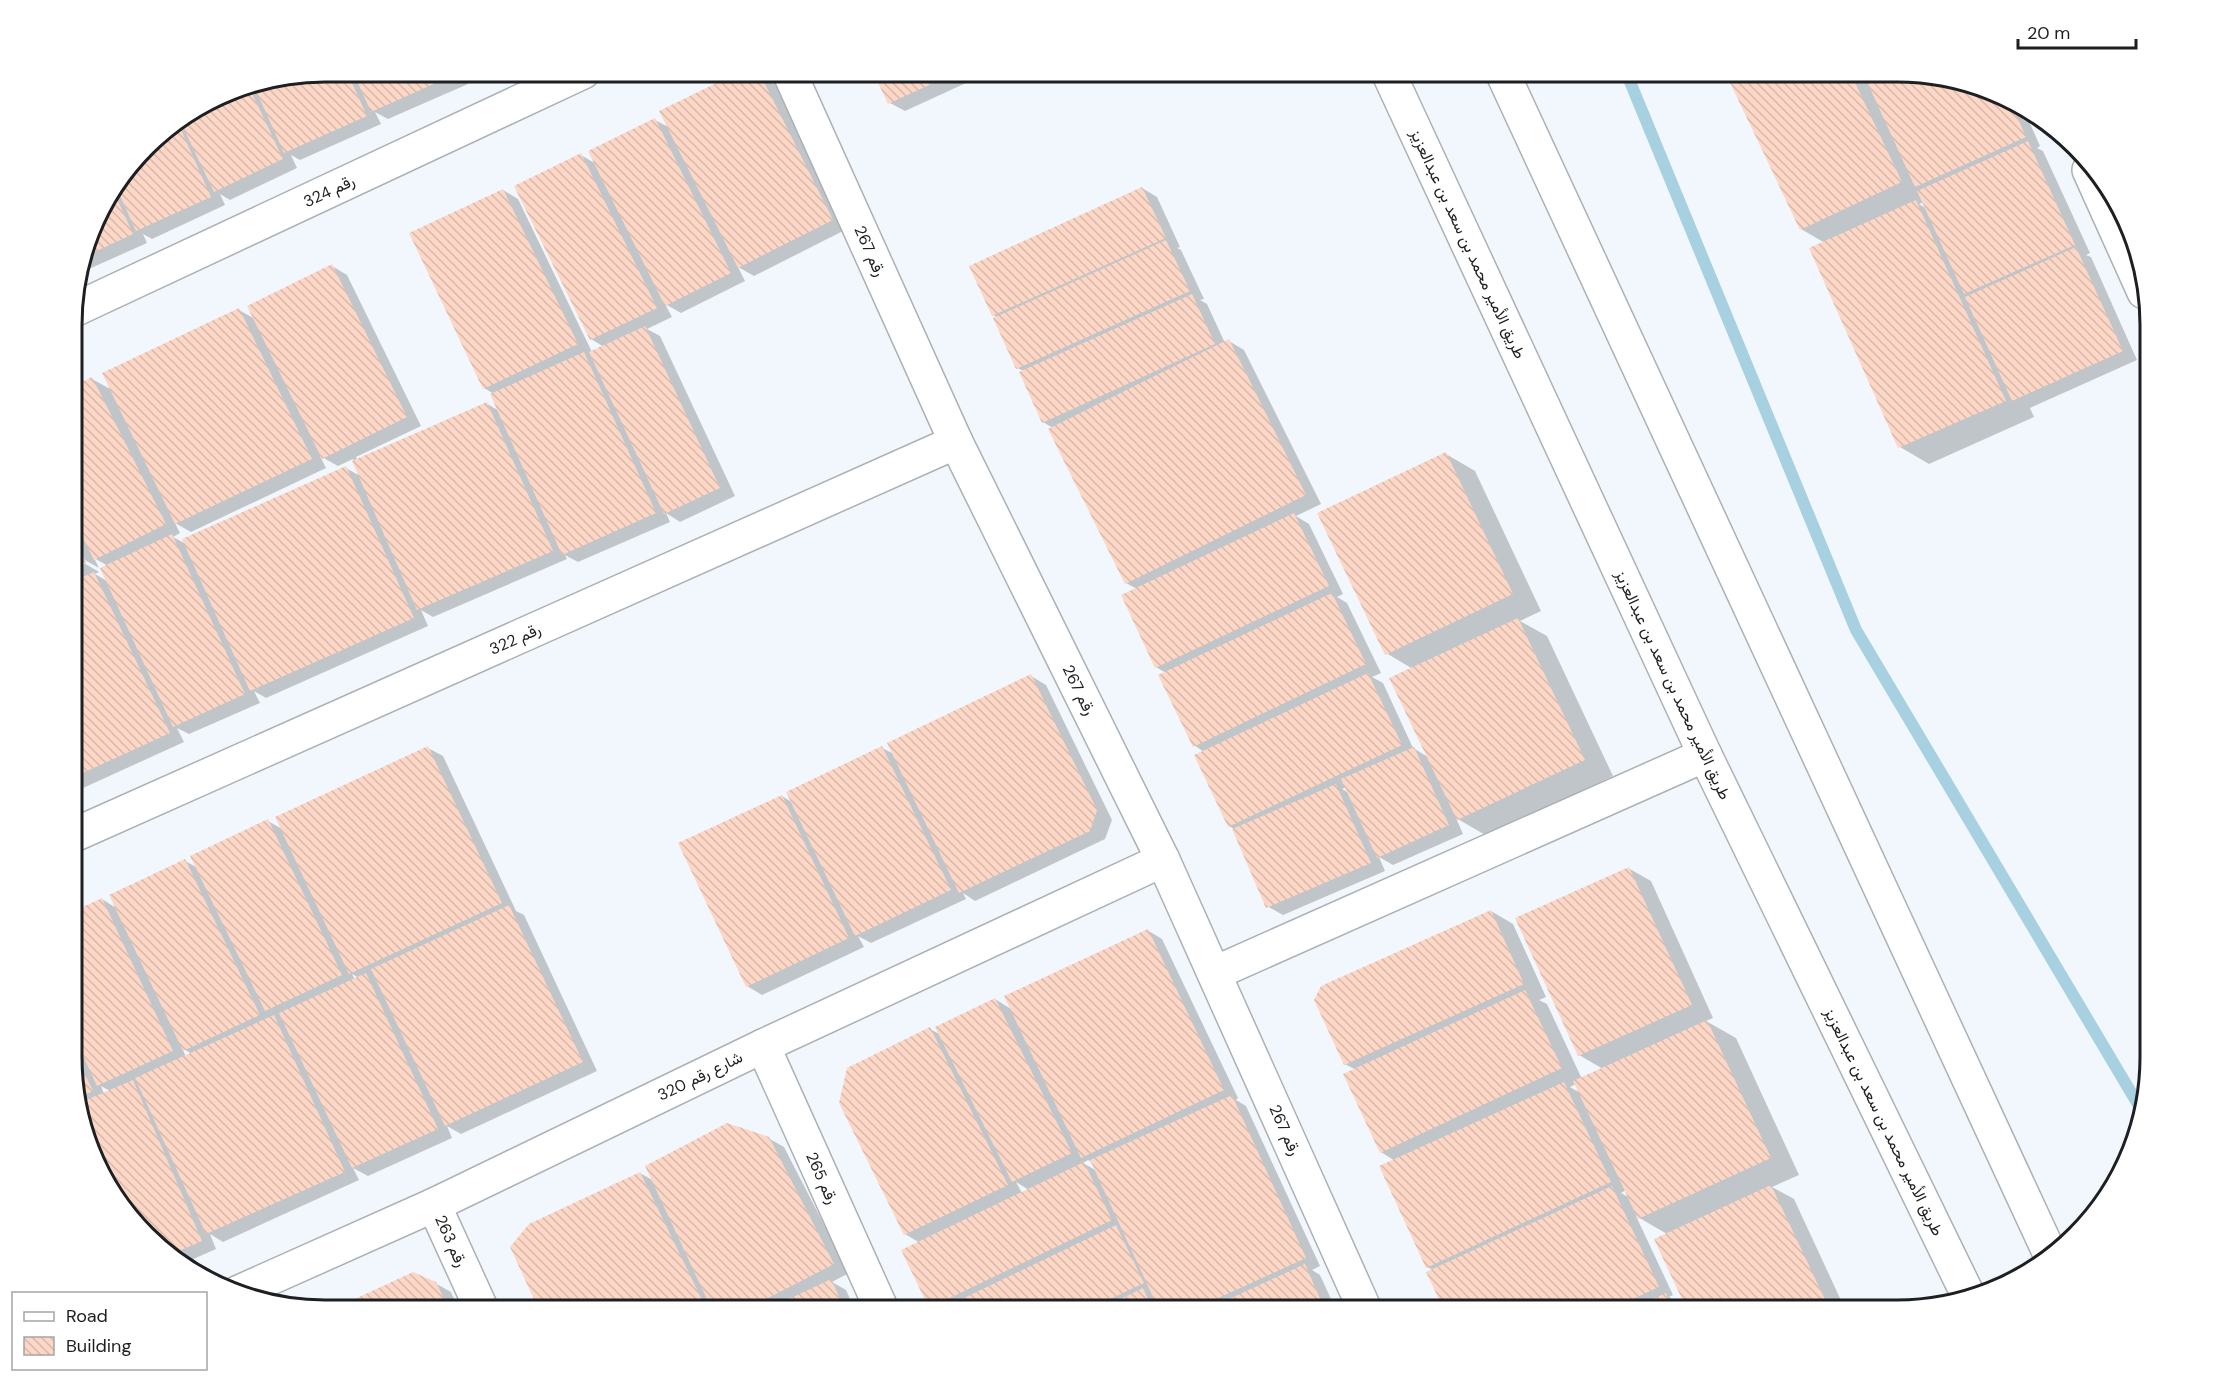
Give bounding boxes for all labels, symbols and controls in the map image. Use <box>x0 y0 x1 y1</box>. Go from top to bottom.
scale bar <box>2018 12 2136 50</box>
text: 20 m <box>2027 21 2070 45</box>
street label: طريق الأمير محمد بن سعد بن عبدالعزيز <box>1405 125 1531 362</box>
street label: رقم 324 <box>300 170 358 212</box>
street label: رقم 267 <box>850 222 890 280</box>
street label: طريق الأمير محمد بن سعد بن عبدالعزيز <box>1610 566 1736 803</box>
street label: رقم 322 <box>486 618 544 660</box>
street label: رقم 267 <box>1058 661 1100 719</box>
street label: طريق الأمير محمد بن سعد بن عبدالعزيز <box>1819 1004 1948 1239</box>
street label: شارع رقم 320 <box>654 1046 746 1107</box>
street label: رقم 267 <box>1265 1101 1305 1159</box>
street label: رقم 265 <box>801 1149 843 1207</box>
street label: رقم 263 <box>430 1212 472 1270</box>
legend <box>12 1292 207 1370</box>
text: Road <box>66 1304 108 1328</box>
text: Building <box>66 1334 131 1358</box>

